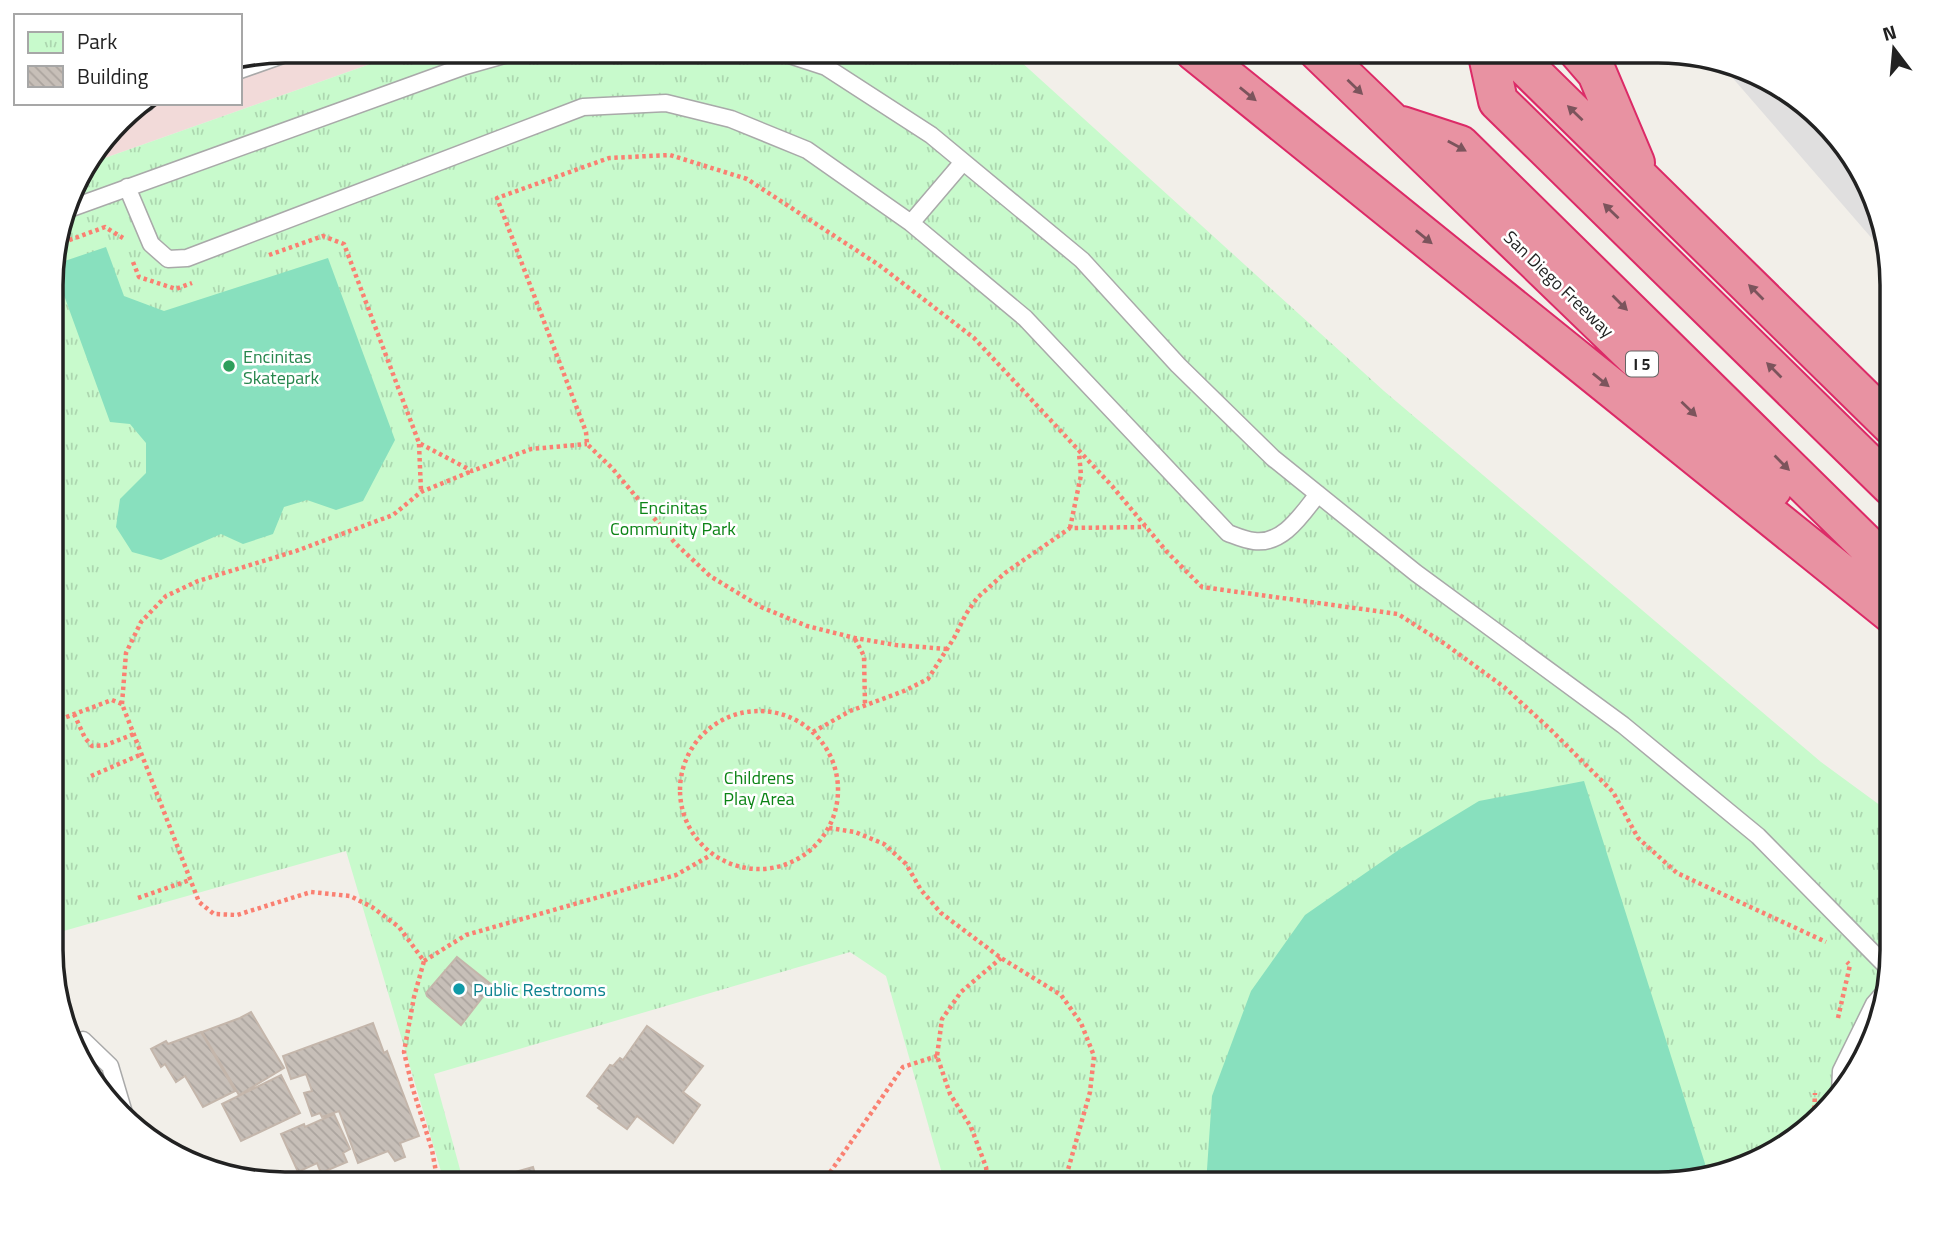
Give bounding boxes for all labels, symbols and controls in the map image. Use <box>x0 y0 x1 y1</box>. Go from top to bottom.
legend <box>14 14 242 105</box>
north arrow <box>1859 14 1929 84</box>
text: N <box>1879 16 1900 48</box>
text: Park <box>77 25 117 57</box>
text: Building <box>77 60 149 92</box>
one-way arrow <box>1347 79 1364 96</box>
one-way arrow <box>1238 86 1256 101</box>
one-way arrow <box>1567 106 1584 122</box>
one-way arrow <box>1447 140 1467 152</box>
one-way arrow <box>1603 203 1620 219</box>
street label: San Diego Freeway <box>1498 224 1620 344</box>
one-way arrow <box>1415 229 1433 244</box>
one-way arrow <box>1748 284 1765 300</box>
one-way arrow <box>1612 295 1629 312</box>
place label: Encinitas Skatepark <box>243 343 319 391</box>
road number: I 5 <box>1626 352 1658 376</box>
marker: Encinitas Skatepark <box>221 358 237 374</box>
one-way arrow <box>1765 361 1782 378</box>
one-way arrow <box>1592 372 1610 387</box>
one-way arrow <box>1680 400 1697 416</box>
one-way arrow <box>1774 455 1791 472</box>
park label: Encinitas Community Park <box>610 494 736 542</box>
park label: Childrens Play Area <box>723 764 795 812</box>
place label: Public Restrooms <box>473 976 606 1003</box>
marker: Public Restrooms <box>451 981 467 997</box>

